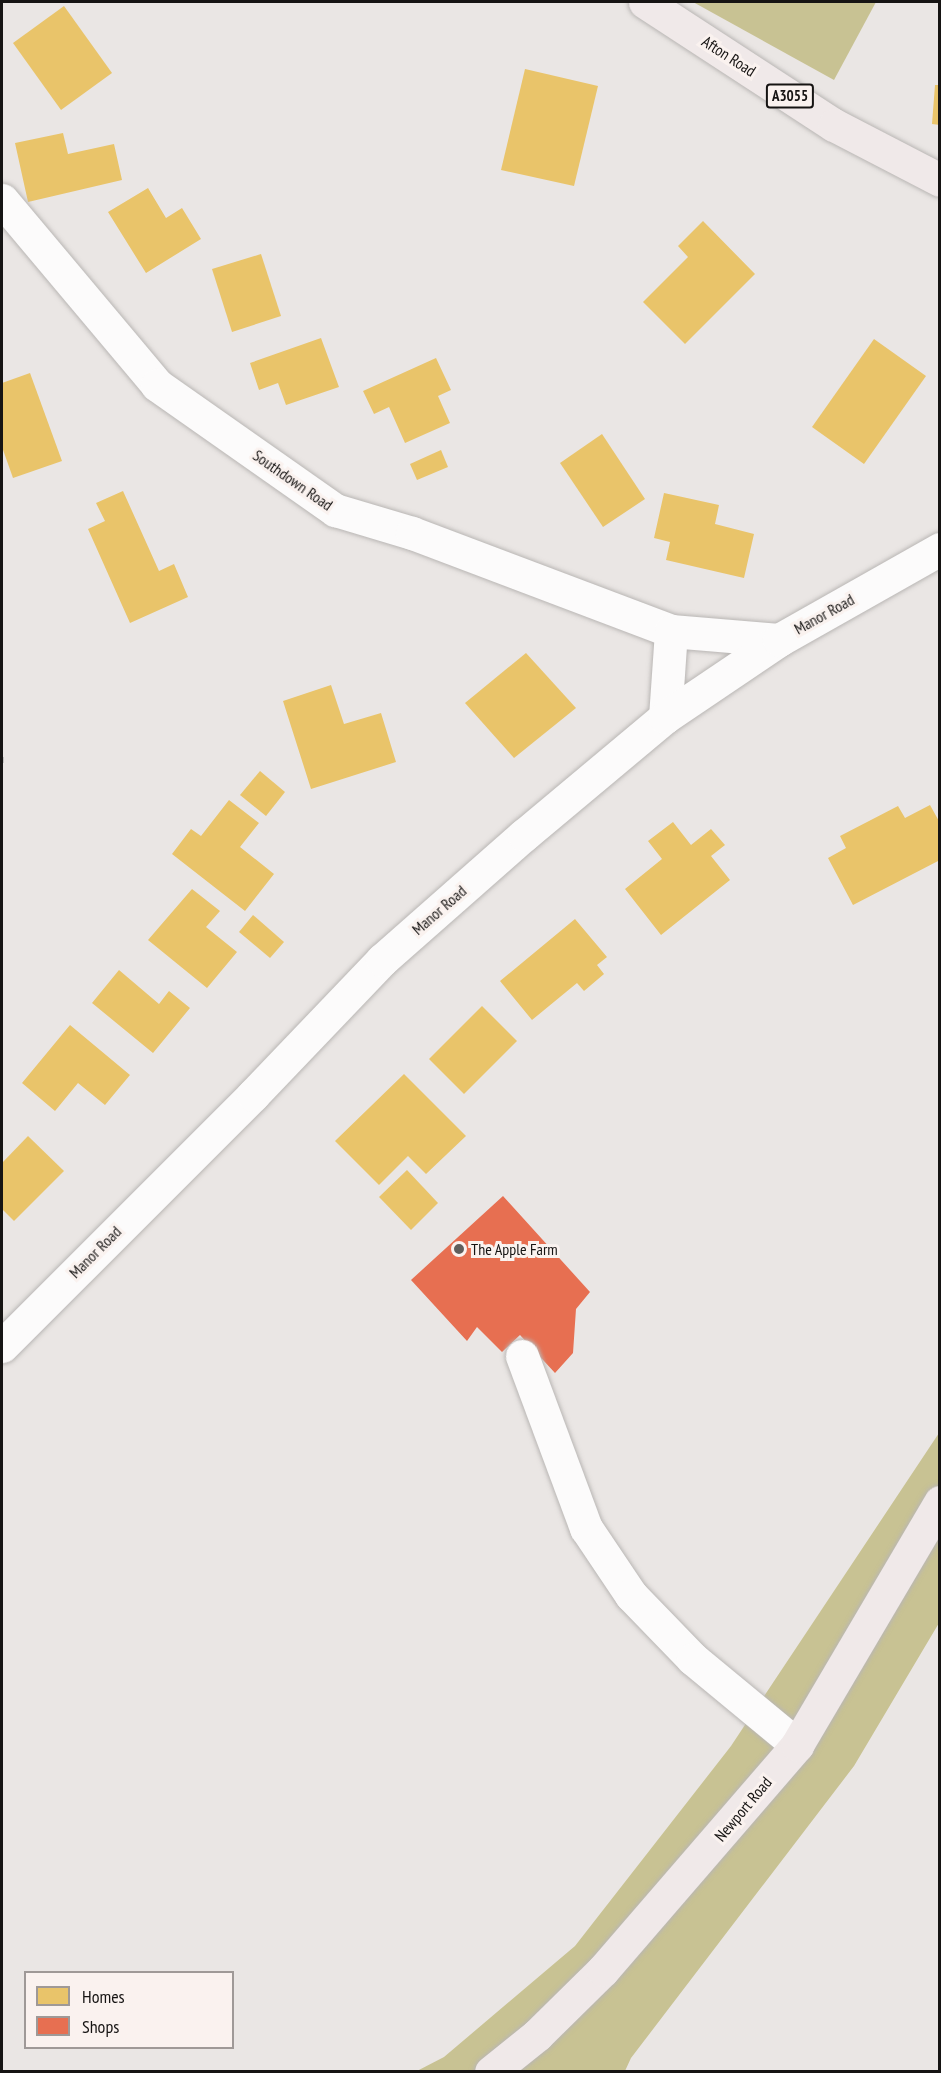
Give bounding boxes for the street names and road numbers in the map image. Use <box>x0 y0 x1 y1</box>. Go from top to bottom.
street label: Afton Road <box>698 32 760 80</box>
road number: A3055 <box>764 84 816 108</box>
street label: Southdown Road <box>249 445 337 515</box>
street label: Manor Road <box>791 590 857 638</box>
street label: Manor Road <box>408 881 470 939</box>
street label: Manor Road <box>65 1222 125 1282</box>
street label: Newport Road <box>710 1773 776 1845</box>

